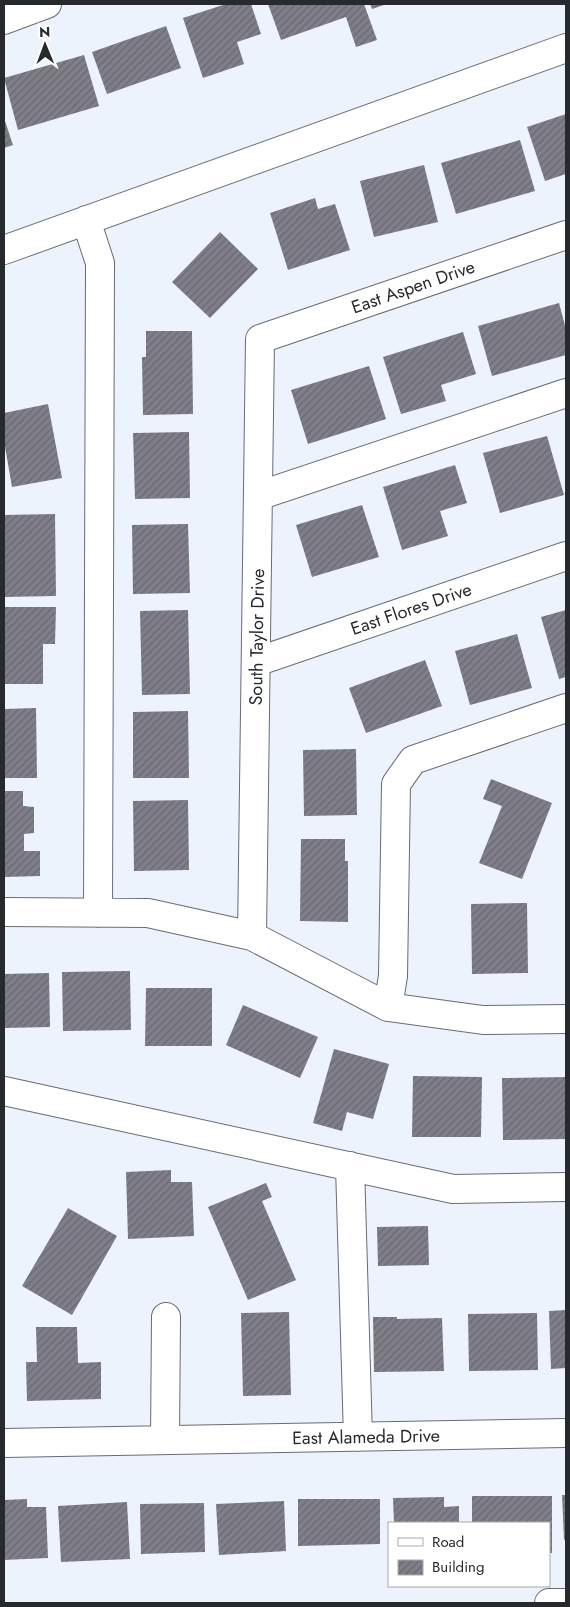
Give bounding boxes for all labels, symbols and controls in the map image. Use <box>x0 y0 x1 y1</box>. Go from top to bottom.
north arrow <box>20 20 70 70</box>
text: N <box>39 22 51 42</box>
street label: East Aspen Drive <box>348 254 478 320</box>
street label: South Taylor Drive <box>243 568 271 706</box>
street label: East Flores Drive <box>347 576 475 642</box>
street label: East Alameda Drive <box>292 1423 440 1451</box>
legend <box>388 1522 550 1587</box>
text: Road <box>432 1531 464 1553</box>
text: Building <box>432 1556 484 1578</box>

